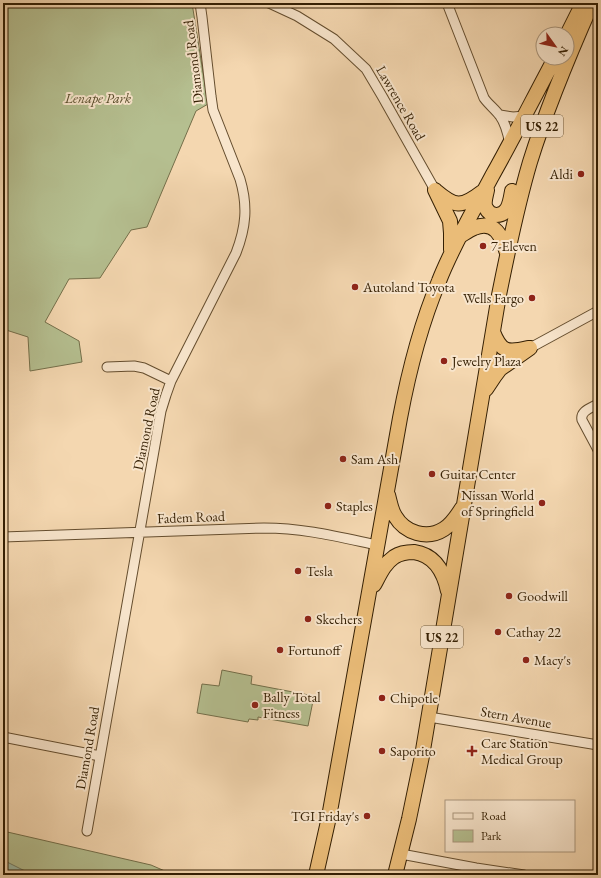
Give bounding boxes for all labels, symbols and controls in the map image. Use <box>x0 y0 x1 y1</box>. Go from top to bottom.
street label: Diamond Road <box>179 18 207 105</box>
north arrow <box>535 26 575 66</box>
text: N <box>555 44 572 59</box>
street label: Lawrence Road <box>372 62 430 144</box>
park label: Lenape Park <box>64 89 132 107</box>
road number: US 22 <box>521 115 563 137</box>
place label: Aldi <box>548 165 574 183</box>
marker: Aldi <box>576 169 586 179</box>
place label: 7-Eleven <box>491 237 538 255</box>
marker: 7-Eleven <box>478 241 488 251</box>
place label: Autoland Toyota <box>362 278 455 296</box>
marker: Autoland Toyota <box>350 282 360 292</box>
place label: Wells Fargo <box>463 289 524 307</box>
marker: Wells Fargo <box>527 293 537 303</box>
place label: Jewelry Plaza <box>451 352 522 370</box>
marker: Jewelry Plaza <box>439 356 449 366</box>
street label: Diamond Road <box>128 385 164 472</box>
place label: Sam Ash <box>351 450 398 468</box>
marker: Sam Ash <box>338 454 348 464</box>
place label: Guitar Center <box>440 465 516 483</box>
marker: Guitar Center <box>427 469 437 479</box>
place label: Nissan World of Springfield <box>461 486 535 520</box>
place label: Staples <box>336 497 373 515</box>
marker: Nissan World of Springfield <box>537 498 547 508</box>
marker: Staples <box>323 501 333 511</box>
street label: Fadem Road <box>157 507 226 527</box>
place label: Tesla <box>306 562 333 580</box>
marker: Tesla <box>293 566 303 576</box>
place label: Goodwill <box>517 587 569 605</box>
marker: Goodwill <box>504 591 514 601</box>
place label: Skechers <box>316 610 362 628</box>
marker: Skechers <box>303 614 313 624</box>
place label: Cathay 22 <box>506 623 561 641</box>
road number: US 22 <box>421 626 463 648</box>
marker: Cathay 22 <box>493 627 503 637</box>
place label: Fortunoff <box>288 641 342 659</box>
marker: Fortunoff <box>275 645 285 655</box>
place label: Macy's <box>534 651 571 669</box>
marker: Macy's <box>521 655 531 665</box>
place label: Bally Total Fitness <box>263 688 321 722</box>
place label: Chipotle <box>390 689 439 707</box>
marker: Chipotle <box>377 693 387 703</box>
marker: Bally Total Fitness <box>250 700 260 710</box>
street label: Stern Avenue <box>479 702 553 732</box>
street label: Diamond Road <box>71 704 103 791</box>
place label: Care Station Medical Group <box>481 734 563 768</box>
place label: Saporito <box>390 742 436 760</box>
marker: Care Station Medical Group <box>466 745 478 757</box>
marker: Saporito <box>377 746 387 756</box>
legend <box>445 800 575 852</box>
place label: TGI Friday's <box>291 807 359 825</box>
text: Road <box>481 808 507 824</box>
marker: TGI Friday's <box>362 811 372 821</box>
text: Park <box>481 828 502 844</box>

